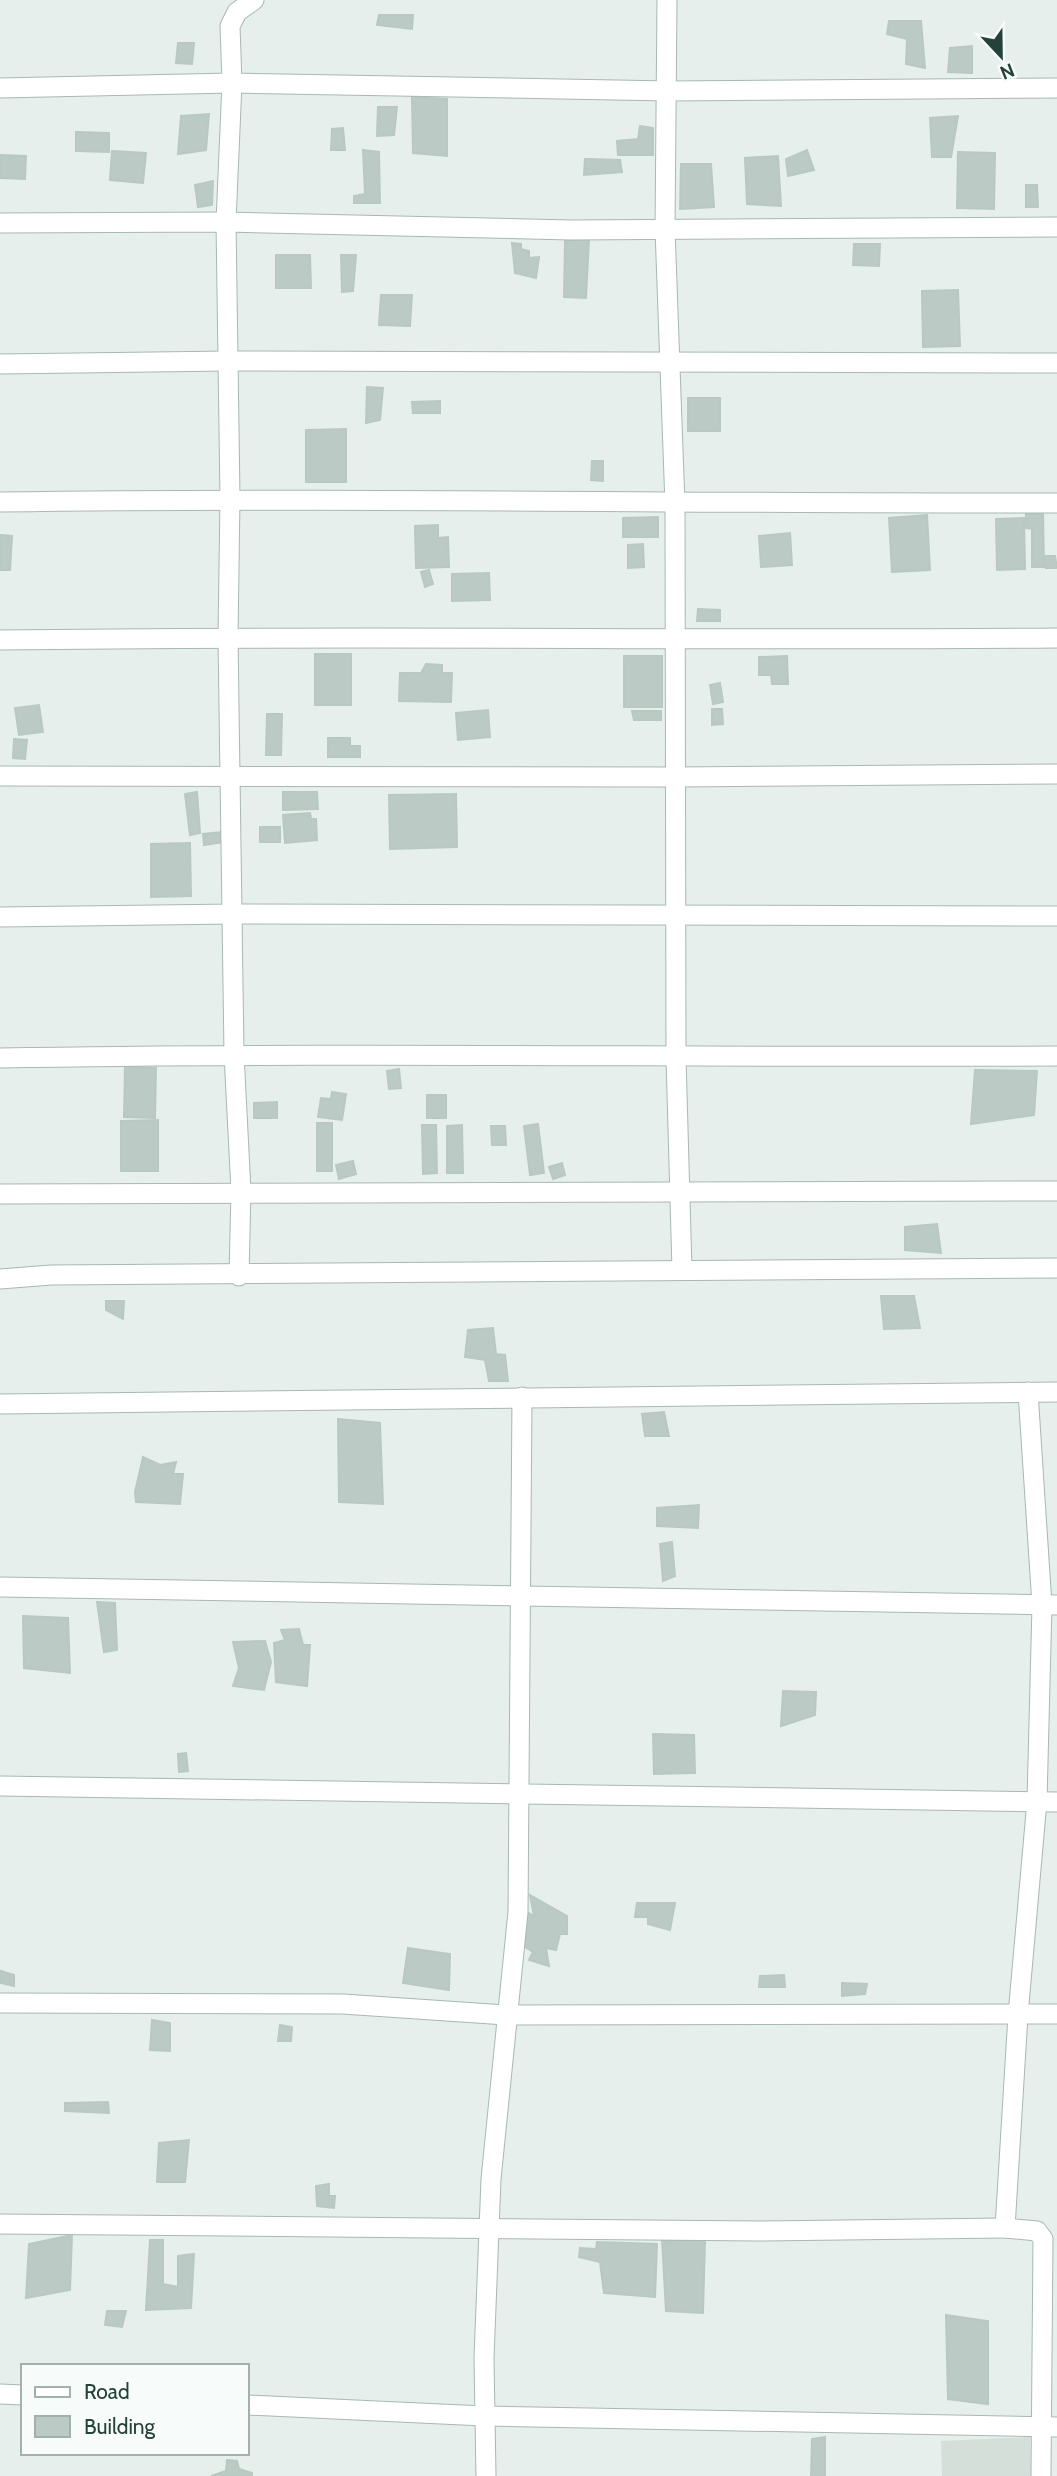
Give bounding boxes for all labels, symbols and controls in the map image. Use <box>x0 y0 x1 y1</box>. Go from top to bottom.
north arrow <box>966 21 1036 91</box>
text: N <box>997 58 1018 84</box>
legend <box>21 2364 248 2455</box>
text: Road <box>84 2379 130 2404</box>
text: Building <box>84 2414 156 2439</box>

